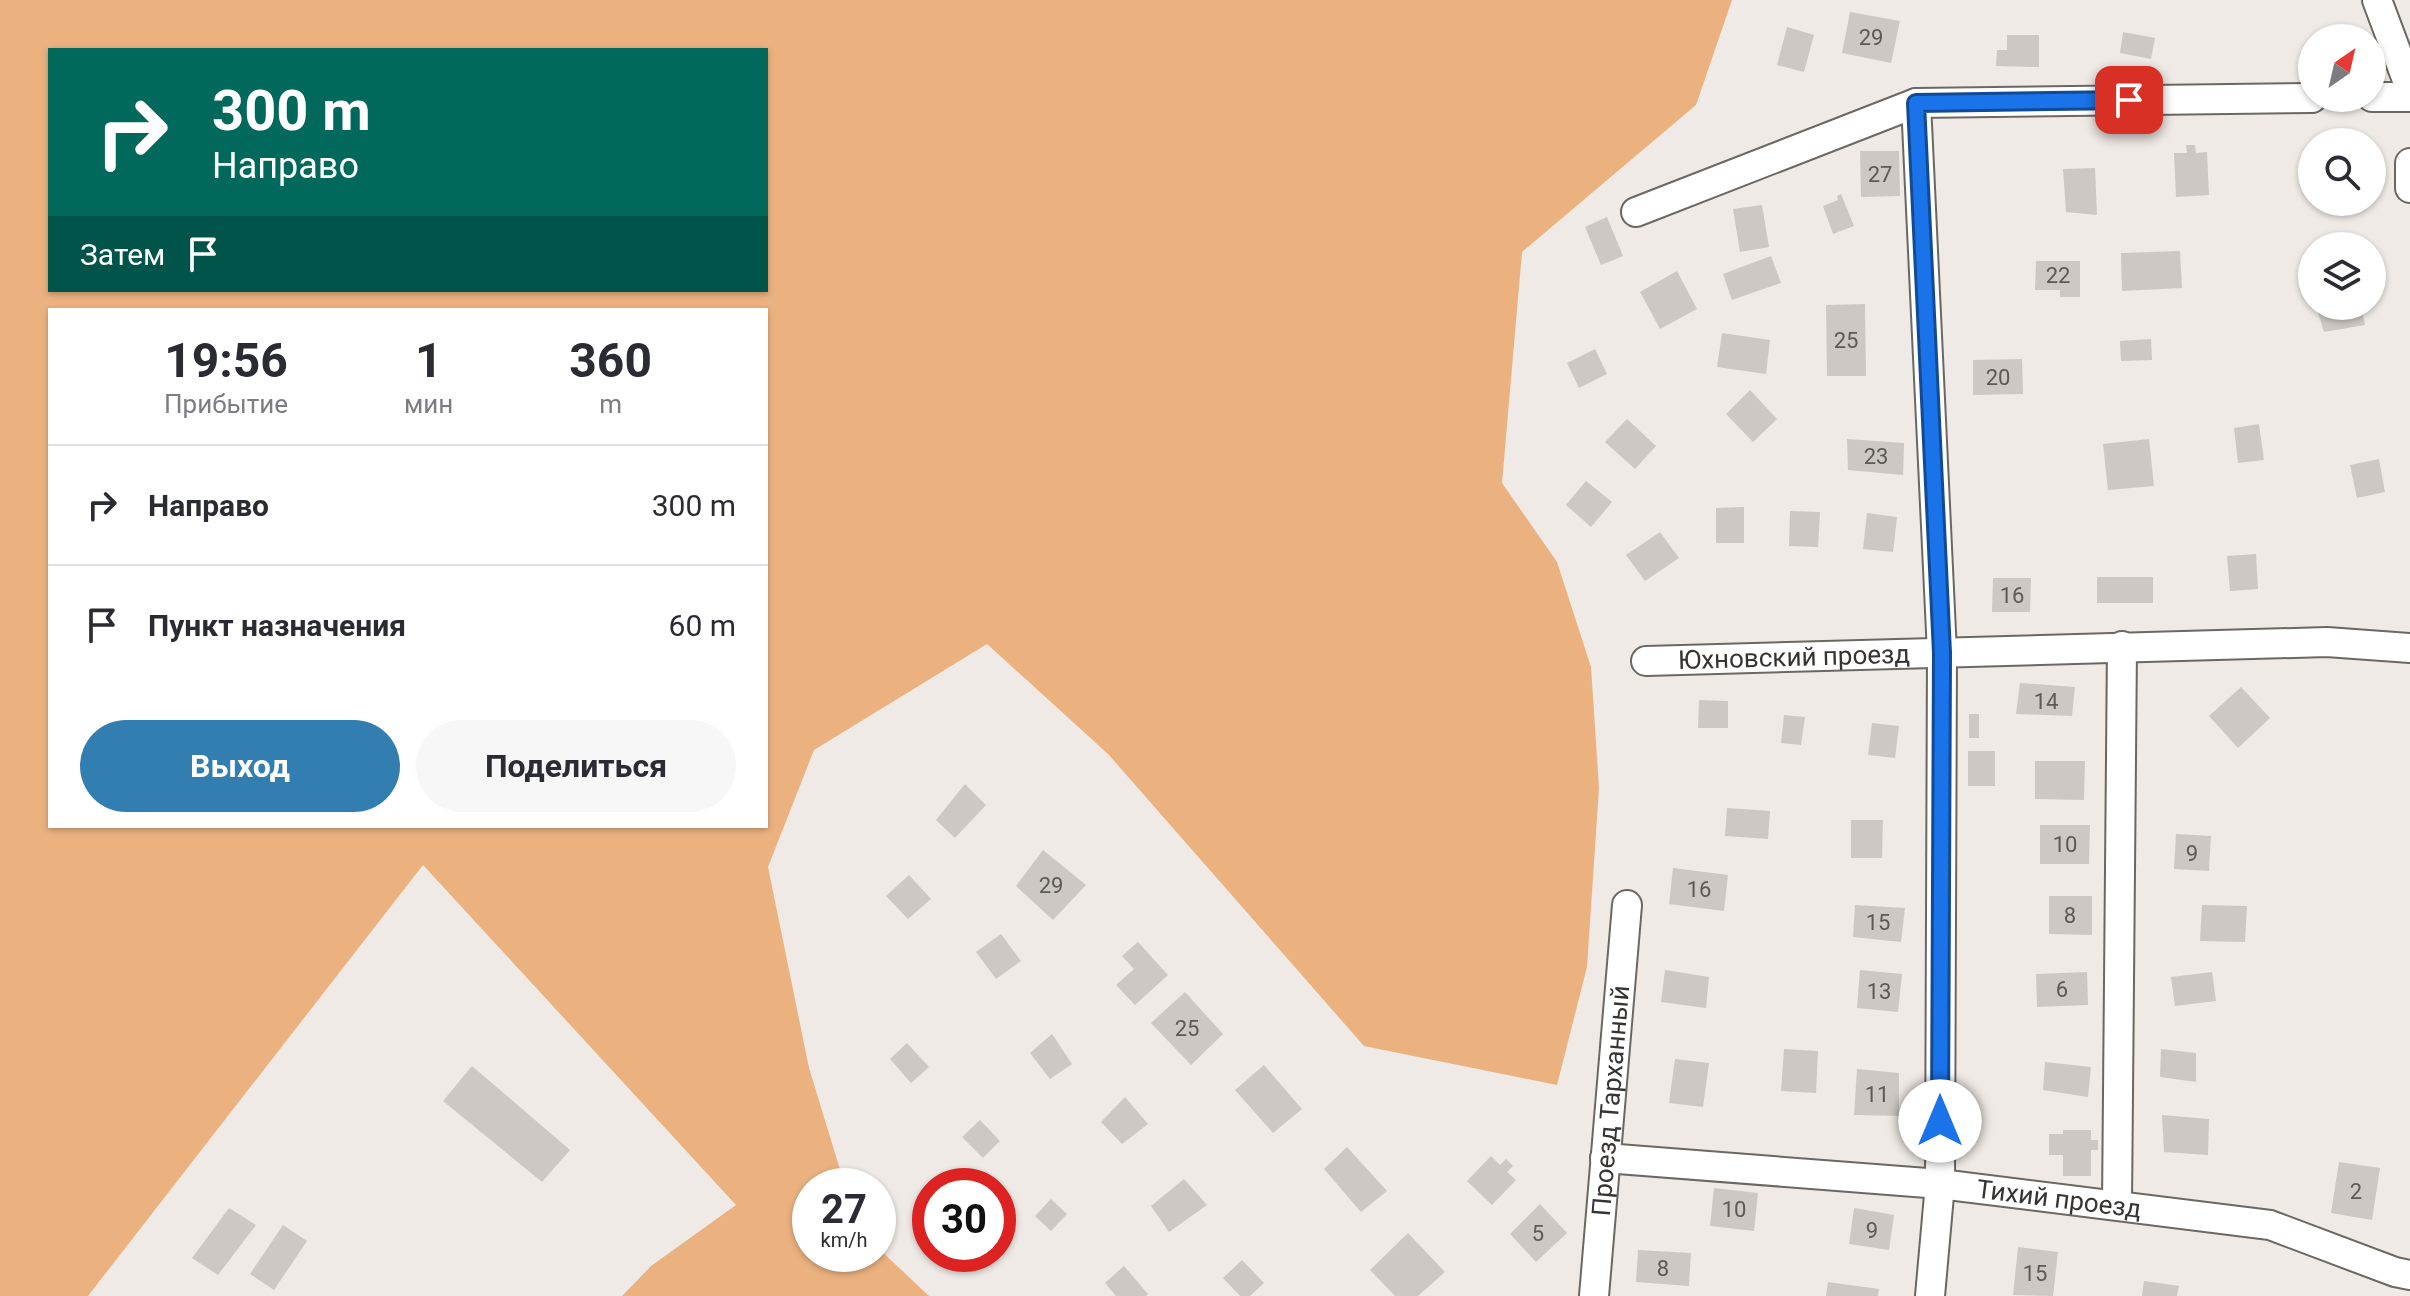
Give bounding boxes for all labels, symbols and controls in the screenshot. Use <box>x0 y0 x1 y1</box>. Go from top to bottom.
north arrow <box>2298 24 2386 112</box>
map controls <box>2298 24 2386 320</box>
house number: 29 <box>1859 25 1883 50</box>
pin <box>2095 66 2163 134</box>
text: 300 m <box>212 78 371 144</box>
icon: arrive <box>2107 78 2151 122</box>
icon: right <box>80 80 184 184</box>
button: search <box>2298 128 2386 216</box>
text: Направо <box>212 145 359 187</box>
house number: 27 <box>1868 162 1892 187</box>
icon: arrive <box>181 232 225 276</box>
button: layers <box>2298 232 2386 320</box>
text: Затем <box>80 237 165 272</box>
house number: 22 <box>2046 263 2070 288</box>
house number: 25 <box>1834 328 1858 353</box>
text: 19:56 <box>164 332 288 389</box>
text: 1 <box>415 332 442 389</box>
text: 360 <box>569 332 652 389</box>
house number: 20 <box>1986 365 2010 390</box>
text: Прибытие <box>164 389 288 419</box>
text: мин <box>404 389 453 419</box>
text: m <box>599 389 622 419</box>
house number: 23 <box>1864 444 1888 469</box>
icon: right <box>80 483 124 527</box>
text: Направо <box>148 488 269 523</box>
text: 300 m <box>652 488 736 523</box>
house number: 16 <box>2000 583 2024 608</box>
icon: arrive <box>80 603 124 647</box>
text: Пункт назначения <box>148 608 406 643</box>
text: 60 m <box>669 608 736 643</box>
street label: Юхновский проезд <box>1677 639 1910 675</box>
house number: 14 <box>2034 689 2058 714</box>
button: Выход <box>80 720 400 812</box>
button: Поделиться <box>416 720 736 812</box>
house number: 10 <box>2053 832 2077 857</box>
house number: 9 <box>2186 841 2198 866</box>
house number: 29 <box>1039 873 1063 898</box>
house number: 16 <box>1687 877 1711 902</box>
house number: 8 <box>2064 903 2076 928</box>
house number: 15 <box>1866 910 1890 935</box>
house number: 6 <box>2056 977 2068 1002</box>
house number: 13 <box>1867 979 1891 1004</box>
street label: Проезд Тарханный <box>1586 984 1635 1217</box>
house number: 25 <box>1175 1016 1199 1041</box>
position arrow <box>1898 1079 1982 1163</box>
house number: 11 <box>1865 1082 1889 1107</box>
speed limit sign: 30 <box>912 1168 1016 1272</box>
street label: Тихий проезд <box>1975 1174 2143 1224</box>
house number: 2 <box>2350 1179 2362 1204</box>
text: 27 <box>821 1186 867 1233</box>
house number: 10 <box>1722 1197 1746 1222</box>
house number: 9 <box>1866 1218 1878 1243</box>
house number: 5 <box>1532 1221 1544 1246</box>
text: km/h <box>821 1228 867 1252</box>
house number: 8 <box>1657 1256 1669 1281</box>
house number: 15 <box>2023 1261 2047 1286</box>

